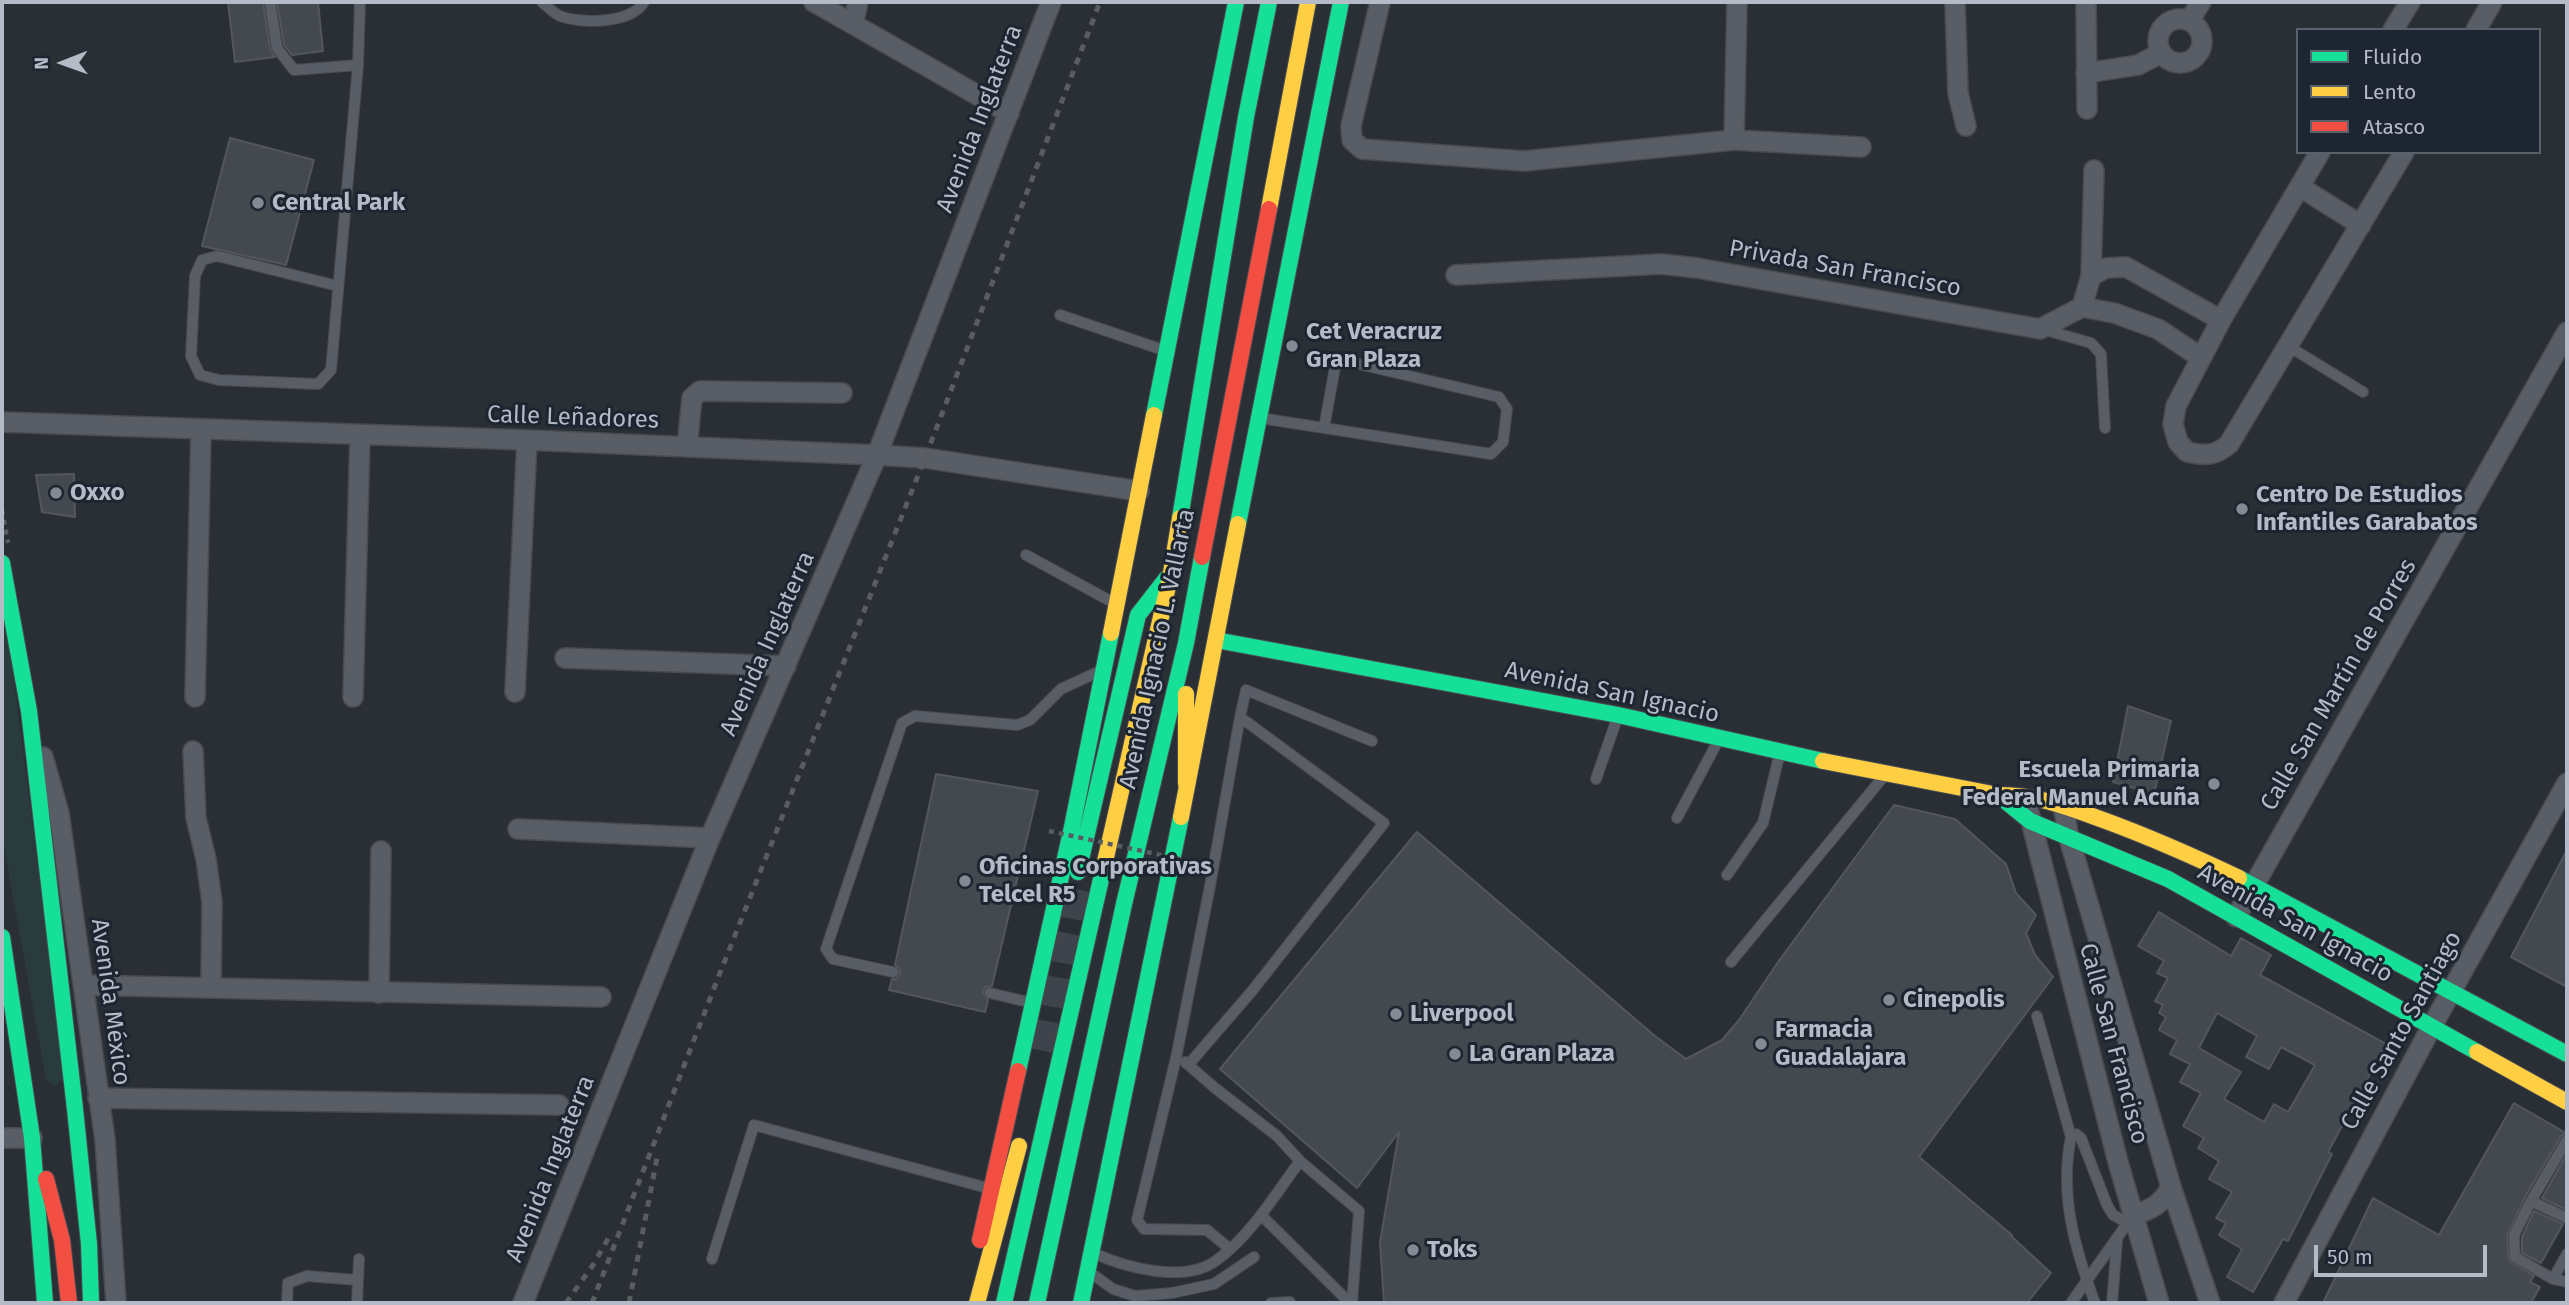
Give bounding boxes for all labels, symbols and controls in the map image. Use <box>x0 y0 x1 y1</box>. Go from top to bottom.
street label: Avenida Inglaterra <box>931 21 1029 217</box>
north arrow <box>28 28 98 98</box>
legend <box>2296 28 2541 154</box>
text: Fluido <box>2363 44 2422 70</box>
text: N <box>30 57 53 70</box>
text: Lento <box>2363 79 2416 105</box>
text: Atasco <box>2363 114 2425 140</box>
place label: Central Park <box>272 189 405 217</box>
marker: Central Park <box>250 195 266 211</box>
street label: Privada San Francisco <box>1727 234 1963 304</box>
place label: Cet Veracruz Gran Plaza <box>1306 318 1442 374</box>
marker: Cet Veracruz Gran Plaza <box>1284 338 1300 354</box>
street label: Calle Leñadores <box>486 401 660 435</box>
place label: Oxxo <box>70 479 125 507</box>
place label: Centro De Estudios Infantiles Garabatos <box>2256 481 2478 537</box>
marker: Oxxo <box>48 485 64 501</box>
marker: Centro De Estudios Infantiles Garabatos <box>2234 501 2250 517</box>
street label: Avenida Ignacio L. Vallarta <box>1114 506 1202 792</box>
street label: Avenida Inglaterra <box>714 547 822 741</box>
street label: Calle San Martín de Porres <box>2255 554 2423 816</box>
street label: Avenida San Ignacio <box>1502 656 1722 730</box>
place label: Escuela Primaria Federal Manuel Acuña <box>1962 756 2200 812</box>
marker: Escuela Primaria Federal Manuel Acuña <box>2206 776 2222 792</box>
place label: Oficinas Corporativas Telcel R5 <box>979 853 1212 909</box>
street label: Avenida San Ignacio <box>2192 858 2398 990</box>
marker: Oficinas Corporativas Telcel R5 <box>957 873 973 889</box>
street label: Avenida México <box>84 917 136 1087</box>
street label: Calle Santo Santiago <box>2335 927 2469 1135</box>
street label: Calle San Francisco <box>2072 940 2154 1148</box>
place label: Cinepolis <box>1903 986 2004 1014</box>
marker: Cinepolis <box>1881 992 1897 1008</box>
place label: Liverpool <box>1410 1000 1514 1028</box>
marker: Liverpool <box>1388 1006 1404 1022</box>
place label: Farmacia Guadalajara <box>1775 1016 1906 1072</box>
marker: Farmacia Guadalajara <box>1753 1036 1769 1052</box>
place label: La Gran Plaza <box>1469 1040 1615 1068</box>
marker: La Gran Plaza <box>1447 1046 1463 1062</box>
street label: Avenida Inglaterra <box>500 1071 602 1267</box>
scale bar <box>2317 1232 2490 1276</box>
place label: Toks <box>1427 1236 1477 1264</box>
marker: Toks <box>1405 1242 1421 1258</box>
text: 50 m <box>2327 1244 2373 1270</box>

